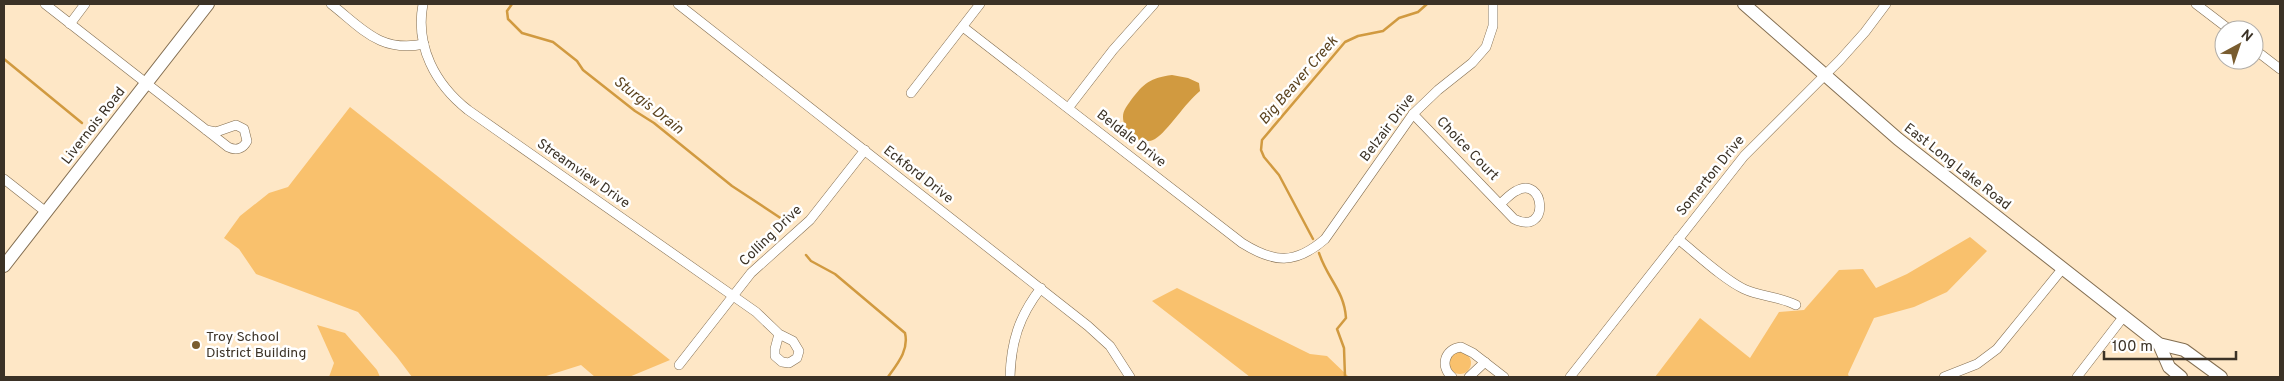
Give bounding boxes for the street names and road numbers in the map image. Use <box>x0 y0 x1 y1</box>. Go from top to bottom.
street label: Livernois Road <box>59 84 129 168</box>
street label: Belzair Drive <box>1357 91 1419 165</box>
street label: Beldale Drive <box>1093 107 1169 171</box>
street label: Choice Court <box>1432 113 1502 185</box>
street label: East Long Lake Road <box>1900 120 2014 214</box>
street label: Somerton Drive <box>1673 132 1749 220</box>
street label: Streamview Drive <box>533 136 633 212</box>
street label: Eckford Drive <box>880 143 956 207</box>
street label: Colling Drive <box>736 202 806 270</box>

